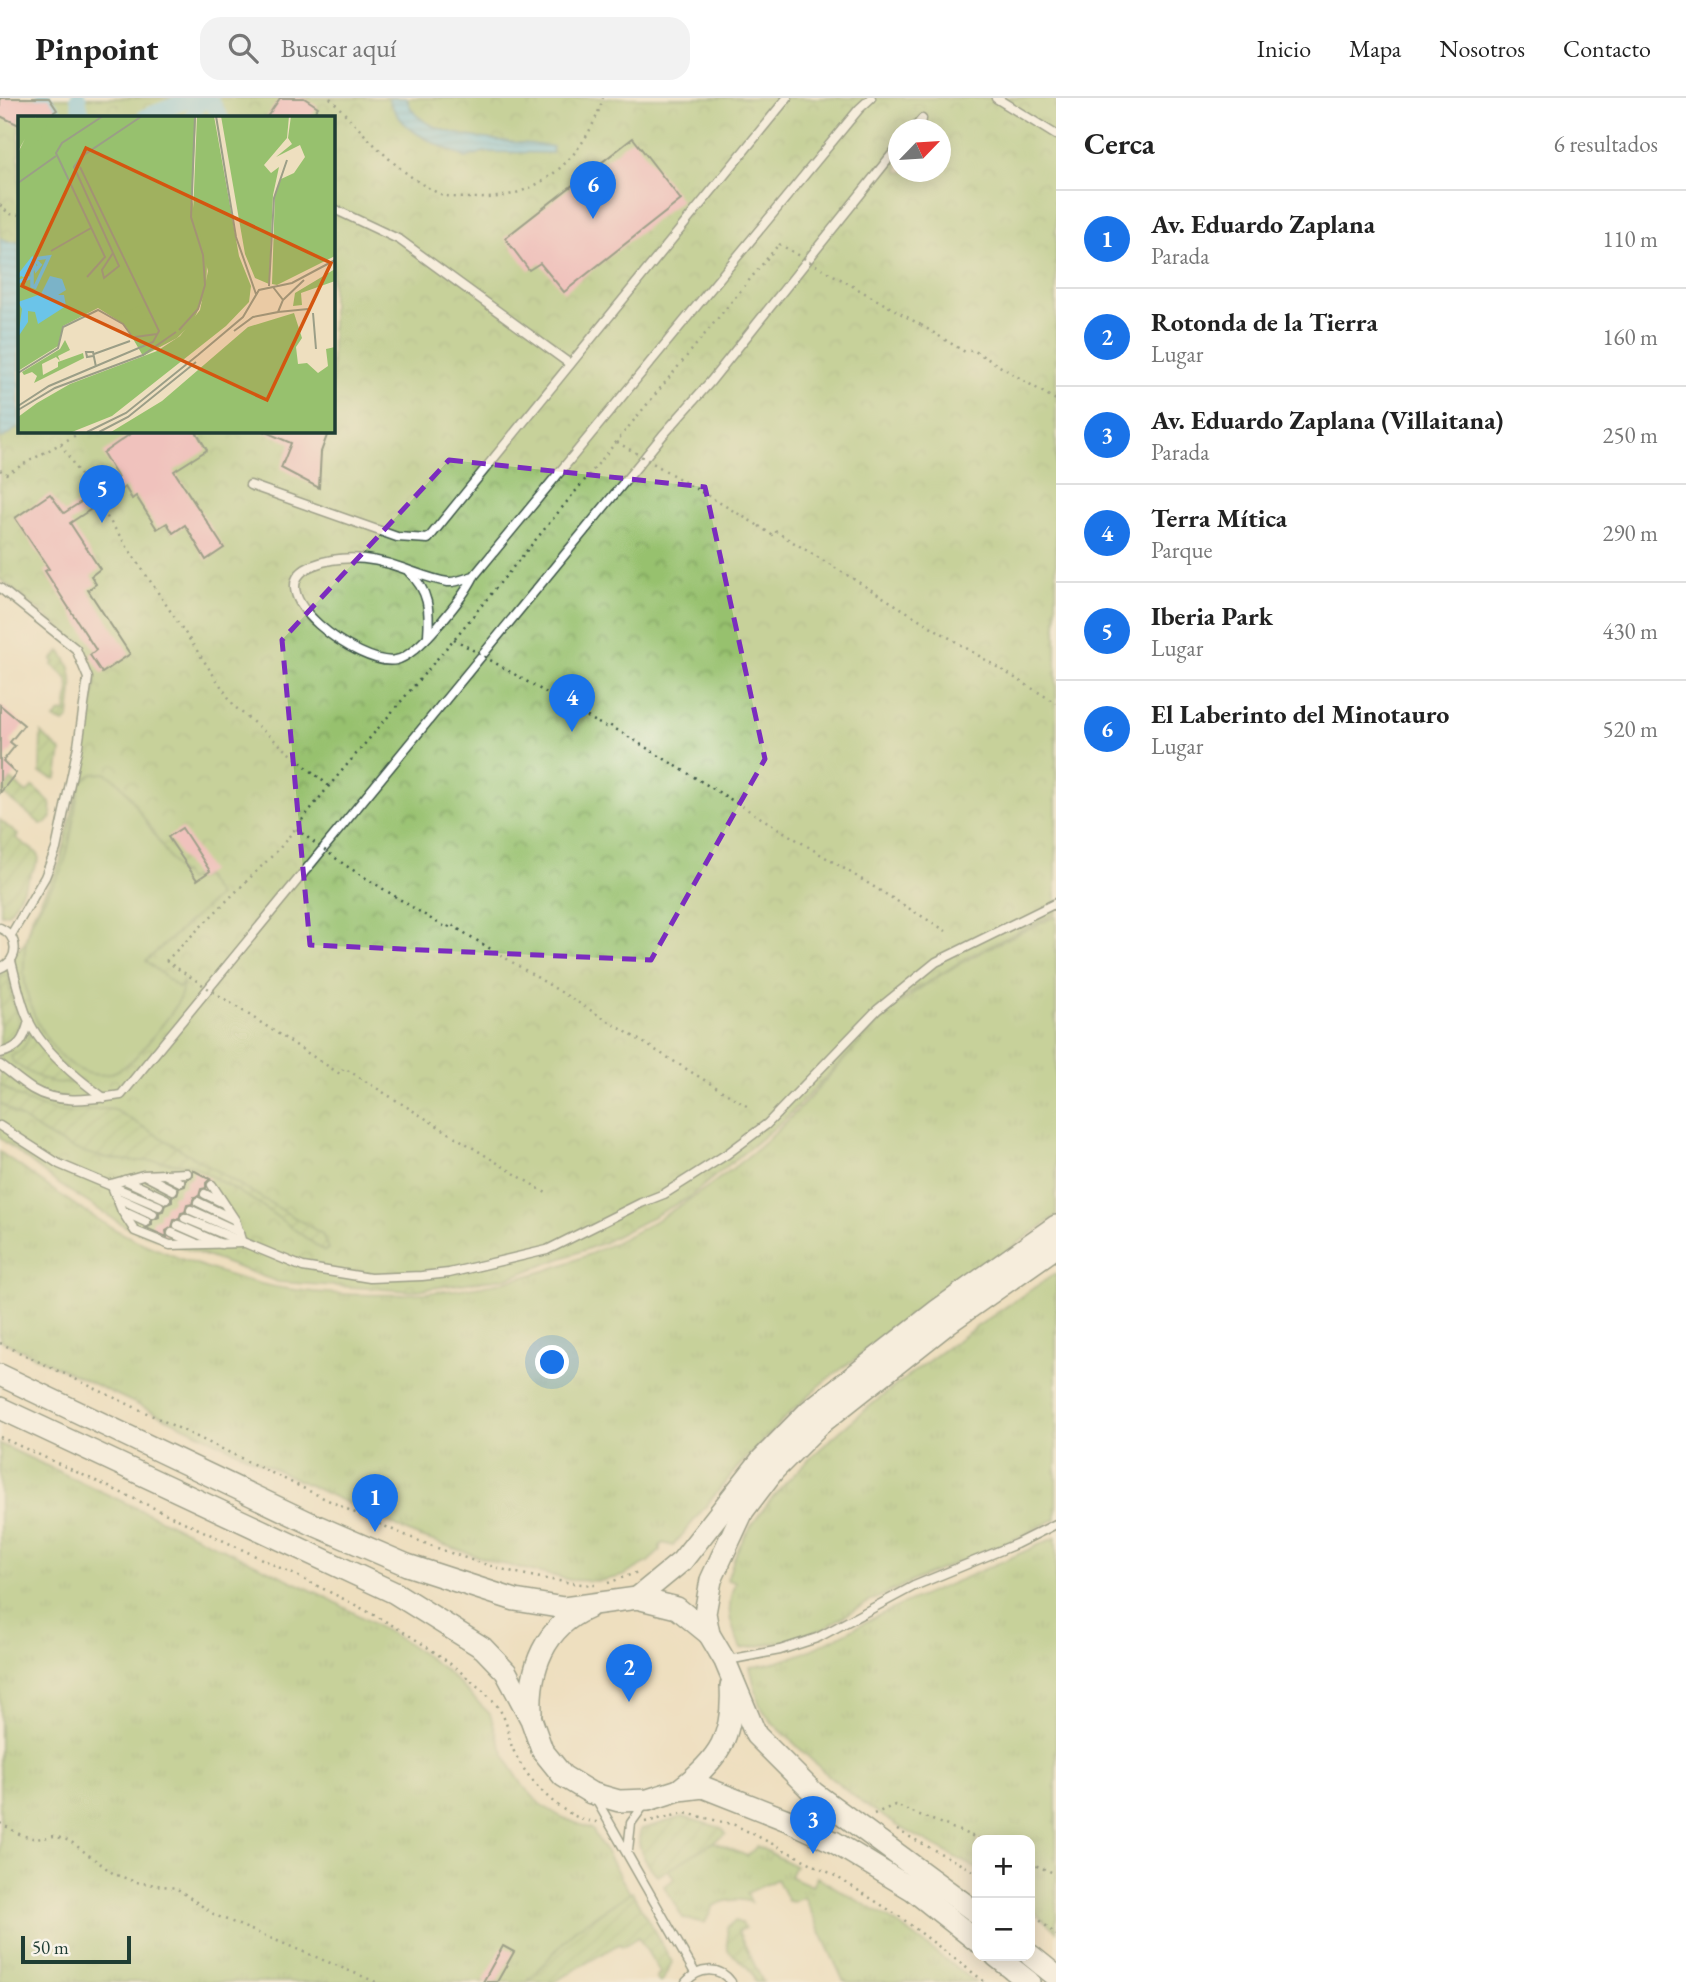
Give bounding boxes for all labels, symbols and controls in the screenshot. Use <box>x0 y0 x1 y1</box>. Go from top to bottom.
search box <box>200 17 690 80</box>
text: Pinpoint <box>35 27 158 70</box>
icon: search <box>224 29 262 67</box>
text: Buscar aquí <box>280 31 396 65</box>
text: Inicio <box>1257 33 1311 64</box>
text: Mapa <box>1349 33 1401 64</box>
text: Nosotros <box>1439 33 1525 64</box>
text: Contacto <box>1563 33 1651 64</box>
inset map <box>18 116 334 432</box>
north arrow <box>888 119 951 182</box>
text: Cerca <box>1084 124 1155 163</box>
text: 6 resultados <box>1554 129 1658 159</box>
pin: 6 <box>570 161 616 219</box>
text: Av. Eduardo Zaplana <box>1151 207 1375 241</box>
text: 1 <box>1101 224 1113 254</box>
text: 110 m <box>1602 224 1658 254</box>
text: Parada <box>1151 241 1209 271</box>
text: Rotonda de la Tierra <box>1151 305 1378 339</box>
text: 2 <box>1101 322 1113 352</box>
text: 160 m <box>1602 322 1658 352</box>
text: Lugar <box>1151 339 1203 369</box>
text: Av. Eduardo Zaplana (Villaitana) <box>1151 403 1503 437</box>
text: 3 <box>1101 420 1113 450</box>
text: 250 m <box>1602 420 1658 450</box>
text: Parada <box>1151 437 1209 467</box>
pin: 5 <box>79 465 125 523</box>
text: Terra Mítica <box>1151 501 1287 535</box>
text: 4 <box>1101 518 1113 548</box>
text: 290 m <box>1602 518 1658 548</box>
text: Parque <box>1151 535 1213 565</box>
text: Iberia Park <box>1151 599 1273 633</box>
text: 5 <box>1101 616 1113 646</box>
text: 430 m <box>1602 616 1658 646</box>
text: Lugar <box>1151 633 1203 663</box>
pin: 4 <box>549 674 595 732</box>
text: El Laberinto del Minotauro <box>1151 697 1449 731</box>
text: 6 <box>1101 714 1113 744</box>
text: 520 m <box>1602 714 1658 744</box>
text: Lugar <box>1151 731 1203 761</box>
your location <box>535 1345 569 1379</box>
pin: 1 <box>352 1474 398 1532</box>
pin: 2 <box>606 1644 652 1702</box>
pin: 3 <box>790 1796 836 1854</box>
map controls <box>972 1835 1035 1961</box>
button: + <box>972 1835 1035 1898</box>
button: − <box>972 1898 1035 1961</box>
scale bar <box>21 1933 131 1965</box>
text: 50 m <box>32 1935 69 1960</box>

